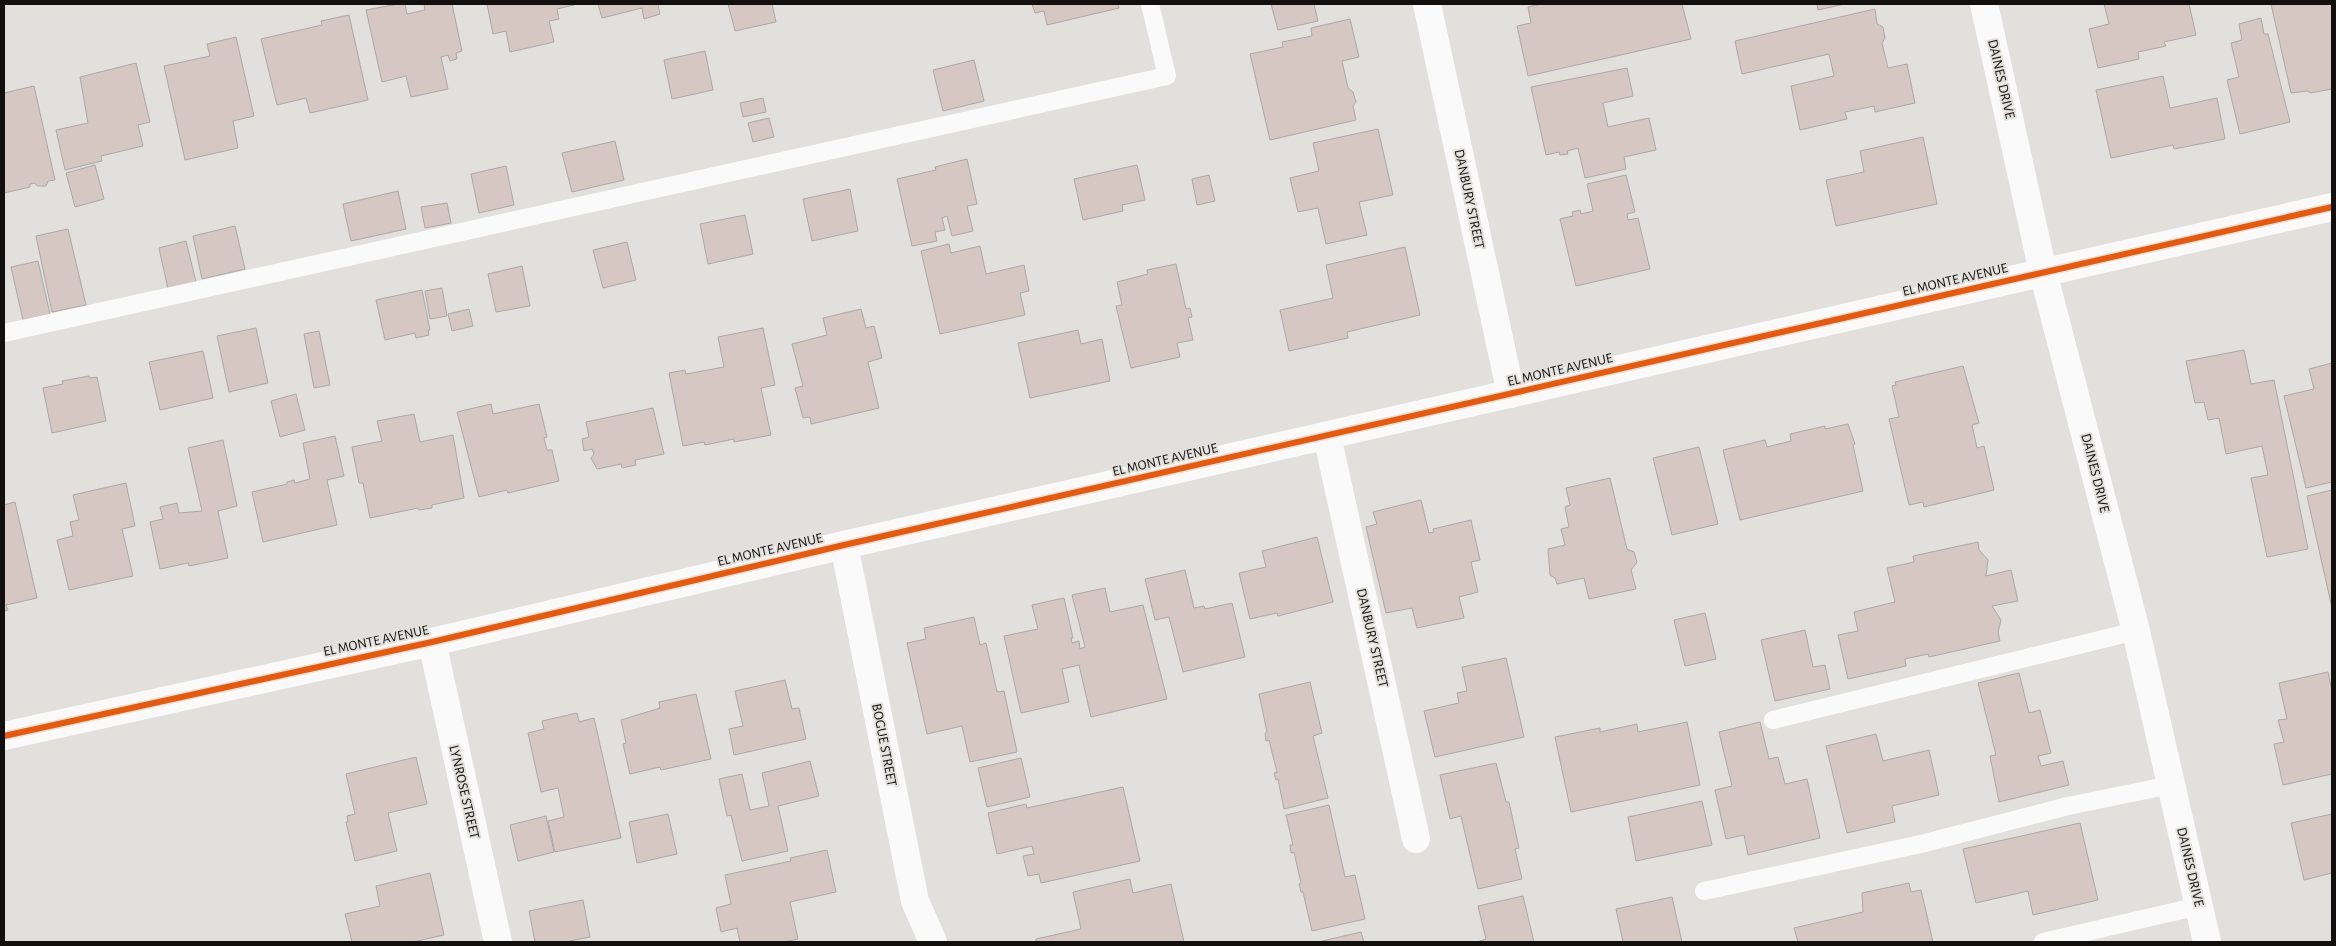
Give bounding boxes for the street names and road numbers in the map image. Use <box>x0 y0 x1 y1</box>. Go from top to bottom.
street label: DAINES DRIVE <box>1985 38 2017 120</box>
street label: DANBURY STREET <box>1452 148 1486 250</box>
street label: EL MONTE AVENUE <box>1901 261 2009 299</box>
street label: EL MONTE AVENUE <box>1506 351 1614 389</box>
street label: DAINES DRIVE <box>2078 432 2112 514</box>
street label: EL MONTE AVENUE <box>1111 441 1219 479</box>
street label: EL MONTE AVENUE <box>716 531 824 569</box>
street label: DANBURY STREET <box>1354 587 1390 689</box>
street label: EL MONTE AVENUE <box>322 623 430 659</box>
street label: BOGUE STREET <box>869 702 899 788</box>
street label: LYNROSE STREET <box>446 744 482 840</box>
street label: DAINES DRIVE <box>2174 826 2206 908</box>

